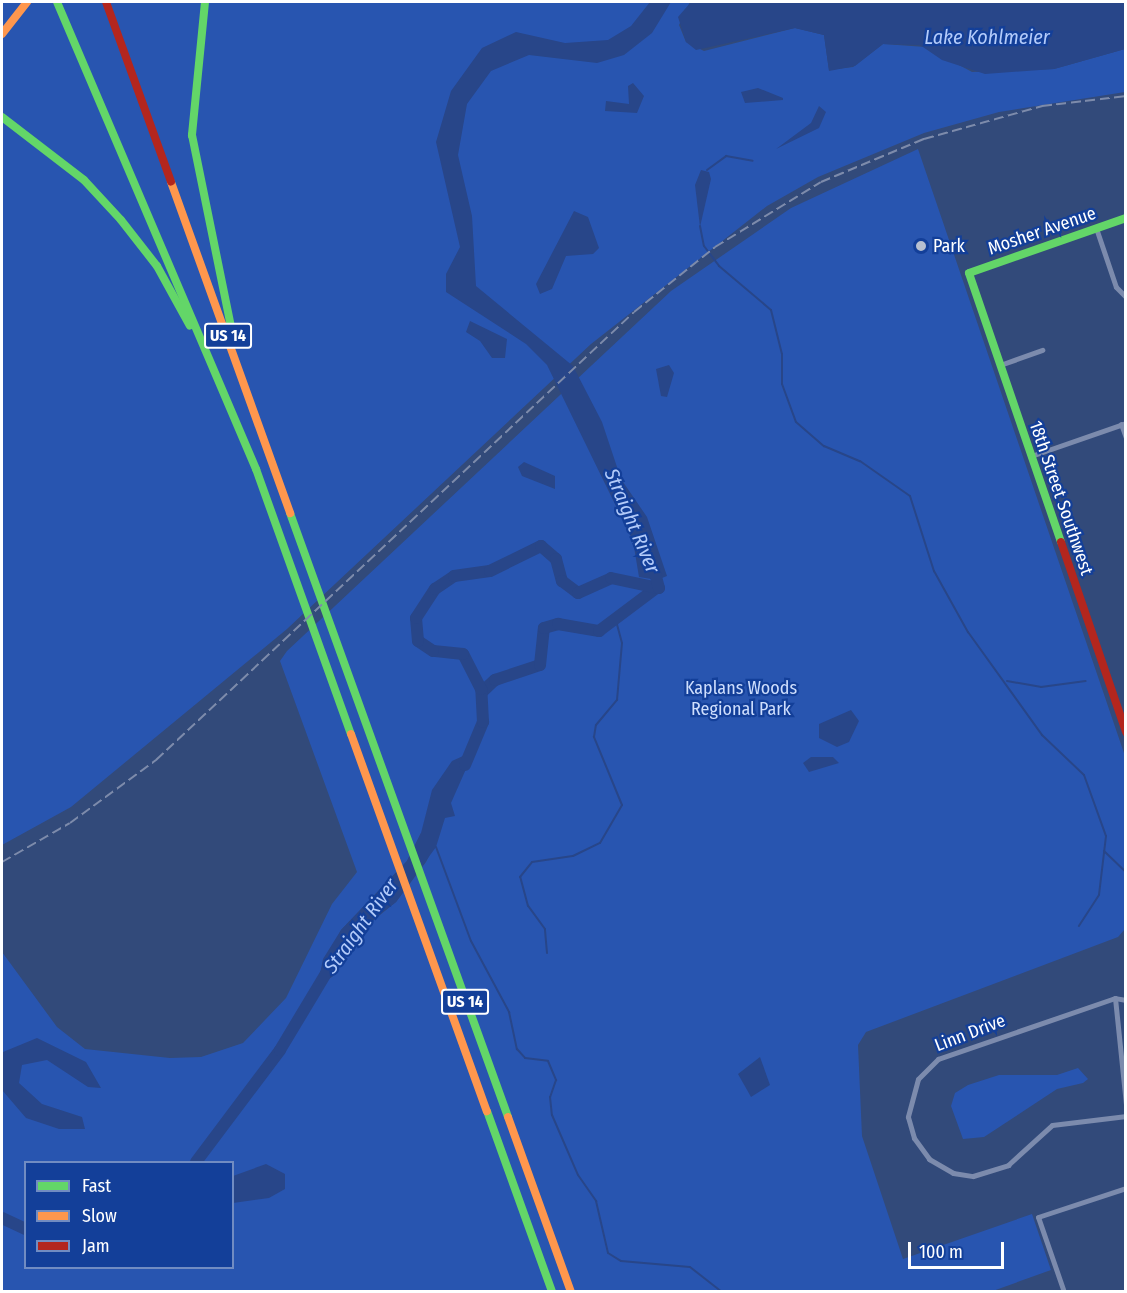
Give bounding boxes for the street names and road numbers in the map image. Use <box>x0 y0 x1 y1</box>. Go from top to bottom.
street label: Mosher Avenue <box>985 202 1099 260</box>
road number: US 14 <box>204 323 252 349</box>
street label: 18th Street Southwest <box>1024 418 1098 578</box>
road number: US 14 <box>441 989 489 1015</box>
street label: Linn Drive <box>932 1010 1008 1056</box>

